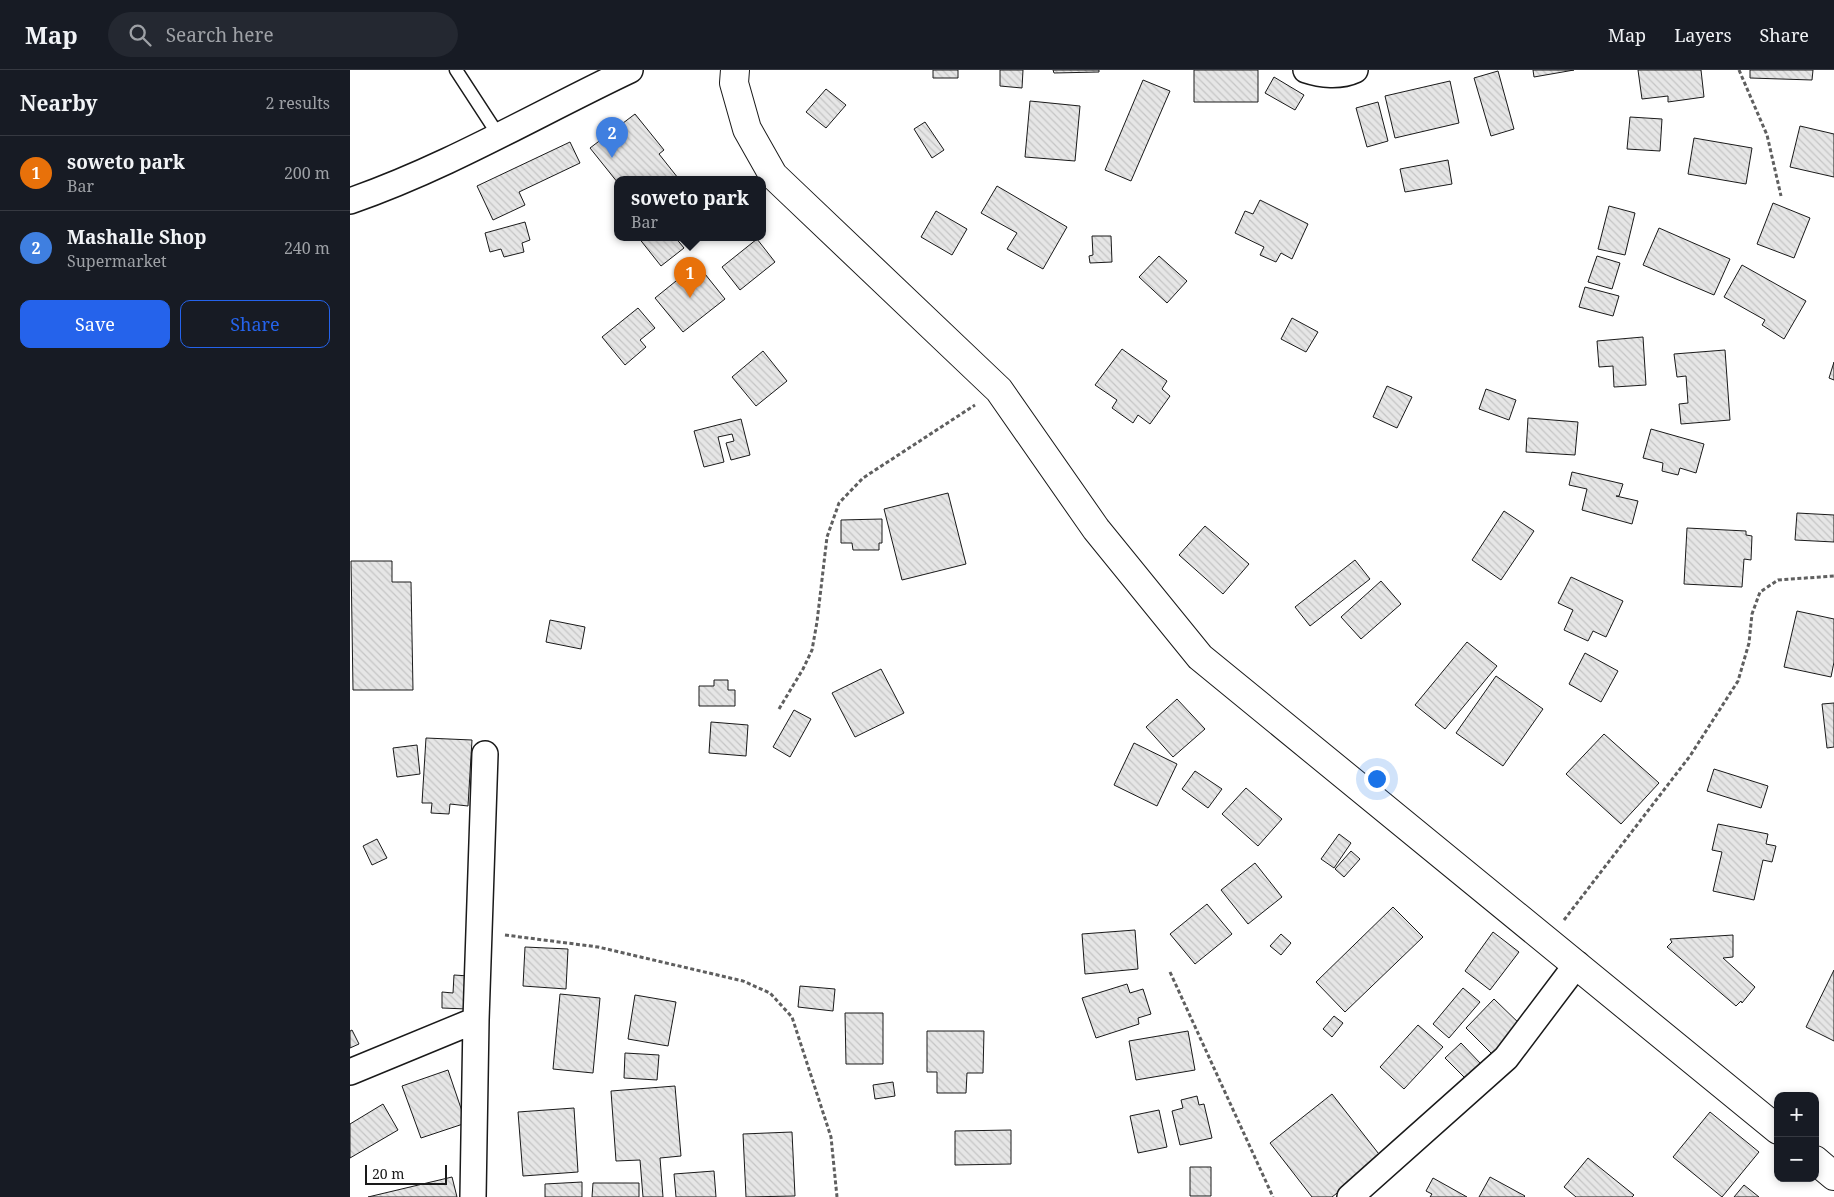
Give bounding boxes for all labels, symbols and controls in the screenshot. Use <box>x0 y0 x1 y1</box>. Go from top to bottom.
search box <box>108 12 458 57</box>
text: Map <box>25 18 78 51</box>
icon: search <box>126 21 154 49</box>
text: Search here <box>166 22 274 48</box>
text: Map <box>1608 23 1646 47</box>
text: Layers <box>1674 23 1732 47</box>
text: Share <box>1760 23 1809 47</box>
text: Nearby <box>20 89 98 117</box>
text: 2 results <box>266 92 330 114</box>
pin: 2 <box>596 117 628 158</box>
text: soweto park <box>67 149 185 175</box>
text: 1 <box>31 162 41 184</box>
text: 200 m <box>284 162 330 184</box>
text: Bar <box>67 175 94 197</box>
popup <box>614 176 766 241</box>
text: soweto park <box>631 185 749 211</box>
text: Bar <box>631 211 658 233</box>
text: Mashalle Shop <box>67 224 206 250</box>
text: 2 <box>31 237 41 259</box>
text: 240 m <box>284 237 330 259</box>
text: Supermarket <box>67 250 167 272</box>
pin: 1 <box>674 257 706 298</box>
button: Save <box>20 300 170 348</box>
button: Share <box>180 300 330 348</box>
your location <box>1364 766 1390 792</box>
map controls <box>1774 1092 1819 1182</box>
button: + <box>1774 1092 1819 1137</box>
button: − <box>1774 1137 1819 1182</box>
scale bar <box>365 1162 448 1185</box>
text: 20 m <box>372 1164 405 1183</box>

